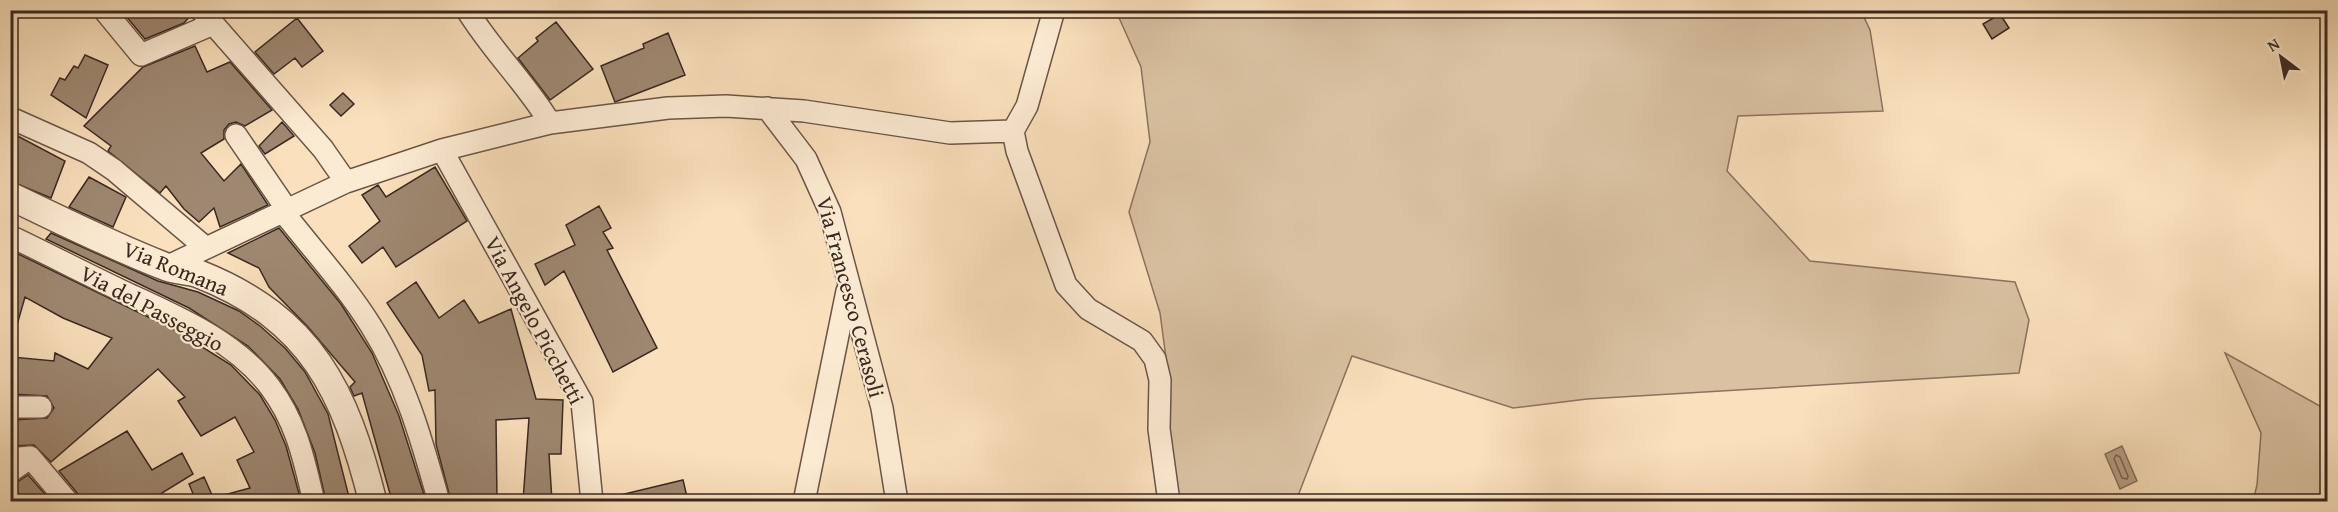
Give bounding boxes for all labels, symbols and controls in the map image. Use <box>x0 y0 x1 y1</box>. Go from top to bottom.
north arrow <box>2251 27 2311 87</box>
text: N <box>2262 31 2284 57</box>
street label: Via Francesco Cerasoli <box>809 193 893 401</box>
street label: Via Angelo Picchetti <box>477 230 593 410</box>
street label: Via Romana <box>119 232 234 304</box>
street label: Via del Passeggio <box>75 257 229 359</box>

